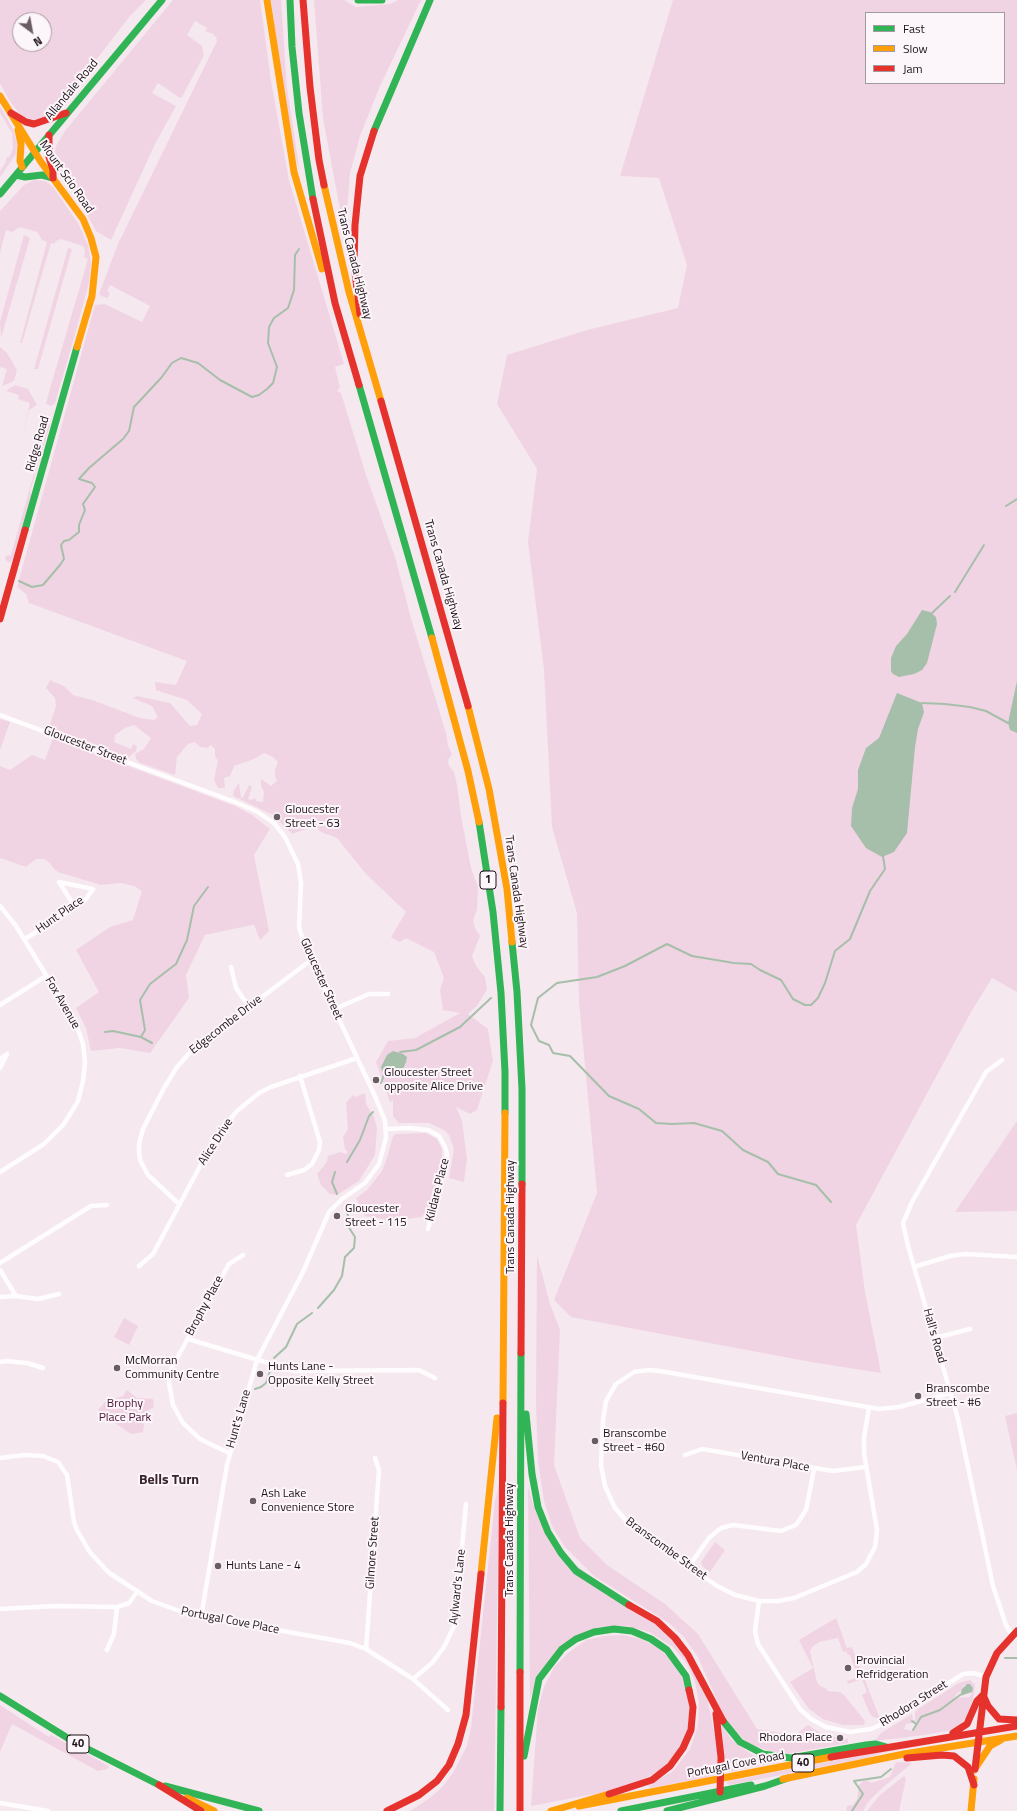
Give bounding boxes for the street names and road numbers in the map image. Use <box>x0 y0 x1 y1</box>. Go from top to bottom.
street label: Allandale Road <box>42 57 102 123</box>
street label: Mount Scio Road <box>36 138 96 216</box>
street label: Trans Canada Highway <box>333 207 375 321</box>
street label: Ridge Road <box>23 415 53 473</box>
street label: Trans Canada Highway <box>420 518 466 632</box>
street label: Gloucester Street <box>41 724 129 768</box>
street label: Trans Canada Highway <box>501 834 531 950</box>
road number: 1 <box>480 871 496 889</box>
street label: Hunt Place <box>33 893 87 937</box>
street label: Gloucester Street <box>297 936 345 1022</box>
street label: Fox Avenue <box>41 974 83 1032</box>
street label: Edgecombe Drive <box>187 992 265 1058</box>
street label: Alice Drive <box>196 1116 236 1168</box>
street label: Kildare Place <box>423 1157 453 1223</box>
street label: Trans Canada Highway <box>504 1160 518 1274</box>
street label: Brophy Place <box>183 1273 227 1339</box>
street label: Hall's Road <box>919 1307 949 1365</box>
street label: Hunt's Lane <box>224 1388 254 1450</box>
street label: Ventura Place <box>739 1449 811 1475</box>
street label: Trans Canada Highway <box>503 1483 517 1597</box>
street label: Branscombe Street <box>623 1515 709 1583</box>
street label: Gilmore Street <box>363 1516 383 1590</box>
street label: Aylward's Lane <box>447 1549 469 1625</box>
street label: Portugal Cove Place <box>180 1604 280 1638</box>
street label: Rhodora Street <box>878 1678 950 1730</box>
road number: 40 <box>67 1735 89 1753</box>
street label: Portugal Cove Road <box>686 1749 786 1781</box>
road number: 40 <box>792 1754 814 1772</box>

